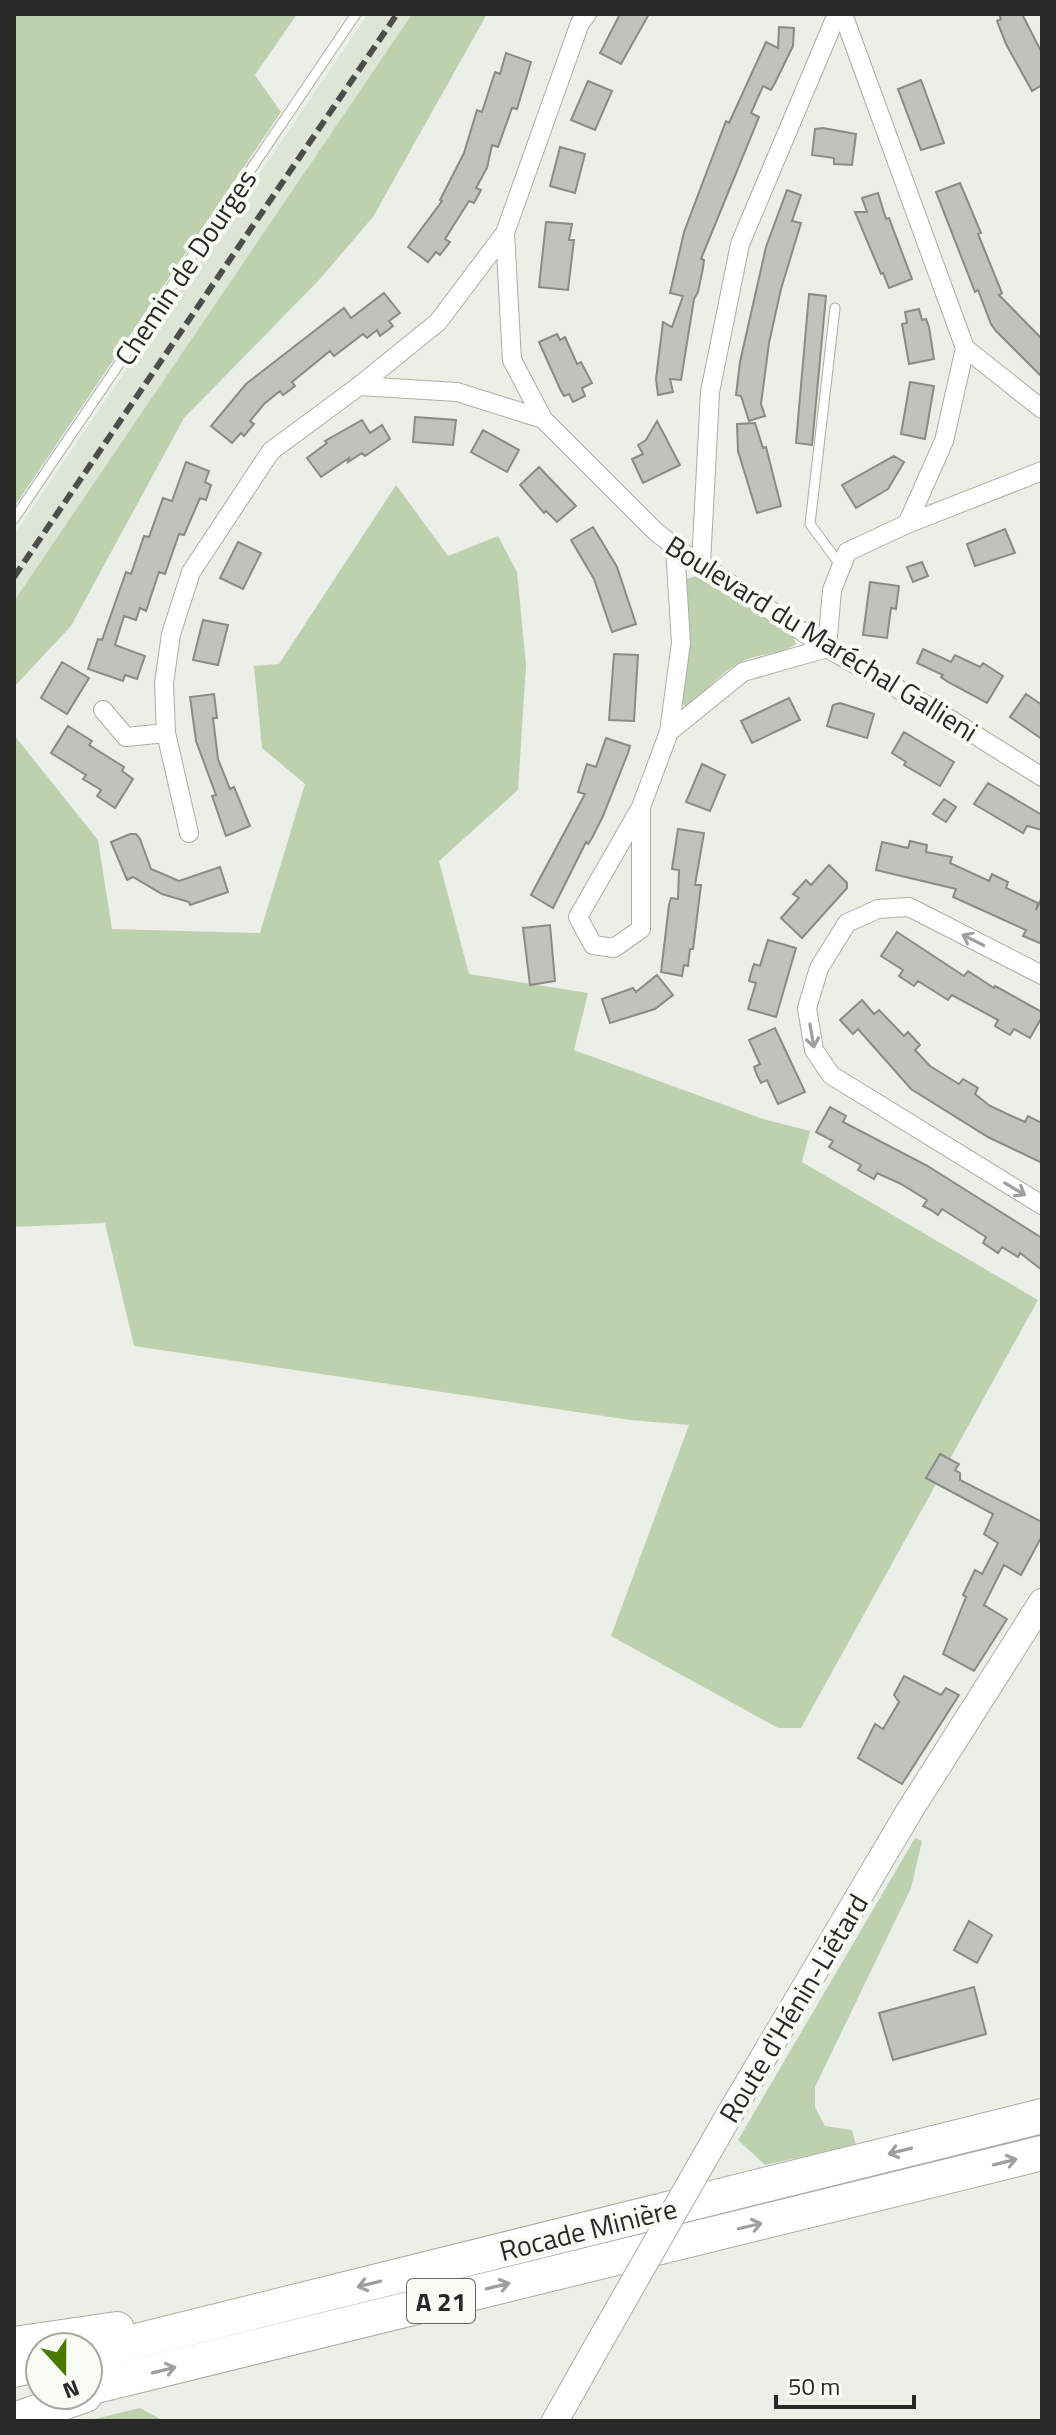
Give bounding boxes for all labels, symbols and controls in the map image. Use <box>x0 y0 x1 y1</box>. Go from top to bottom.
street label: Chemin de Dourges <box>103 160 267 374</box>
street label: Boulevard du Maréchal Gallieni <box>657 524 987 752</box>
one-way arrow <box>961 931 985 947</box>
one-way arrow <box>806 1023 821 1048</box>
one-way arrow <box>1003 1181 1026 1197</box>
street label: Route d'Hénin-Liétard <box>708 1885 878 2131</box>
one-way arrow <box>887 2145 913 2160</box>
one-way arrow <box>992 2154 1018 2169</box>
street label: Rocade Minière <box>495 2186 681 2272</box>
one-way arrow <box>737 2217 763 2232</box>
one-way arrow <box>357 2277 383 2292</box>
one-way arrow <box>484 2278 510 2293</box>
road number: A 21 <box>407 2279 475 2323</box>
north arrow <box>24 2331 104 2411</box>
scale bar <box>776 2359 914 2409</box>
one-way arrow <box>150 2361 176 2376</box>
text: 50 m <box>788 2368 840 2404</box>
text: N <box>58 2371 84 2408</box>

